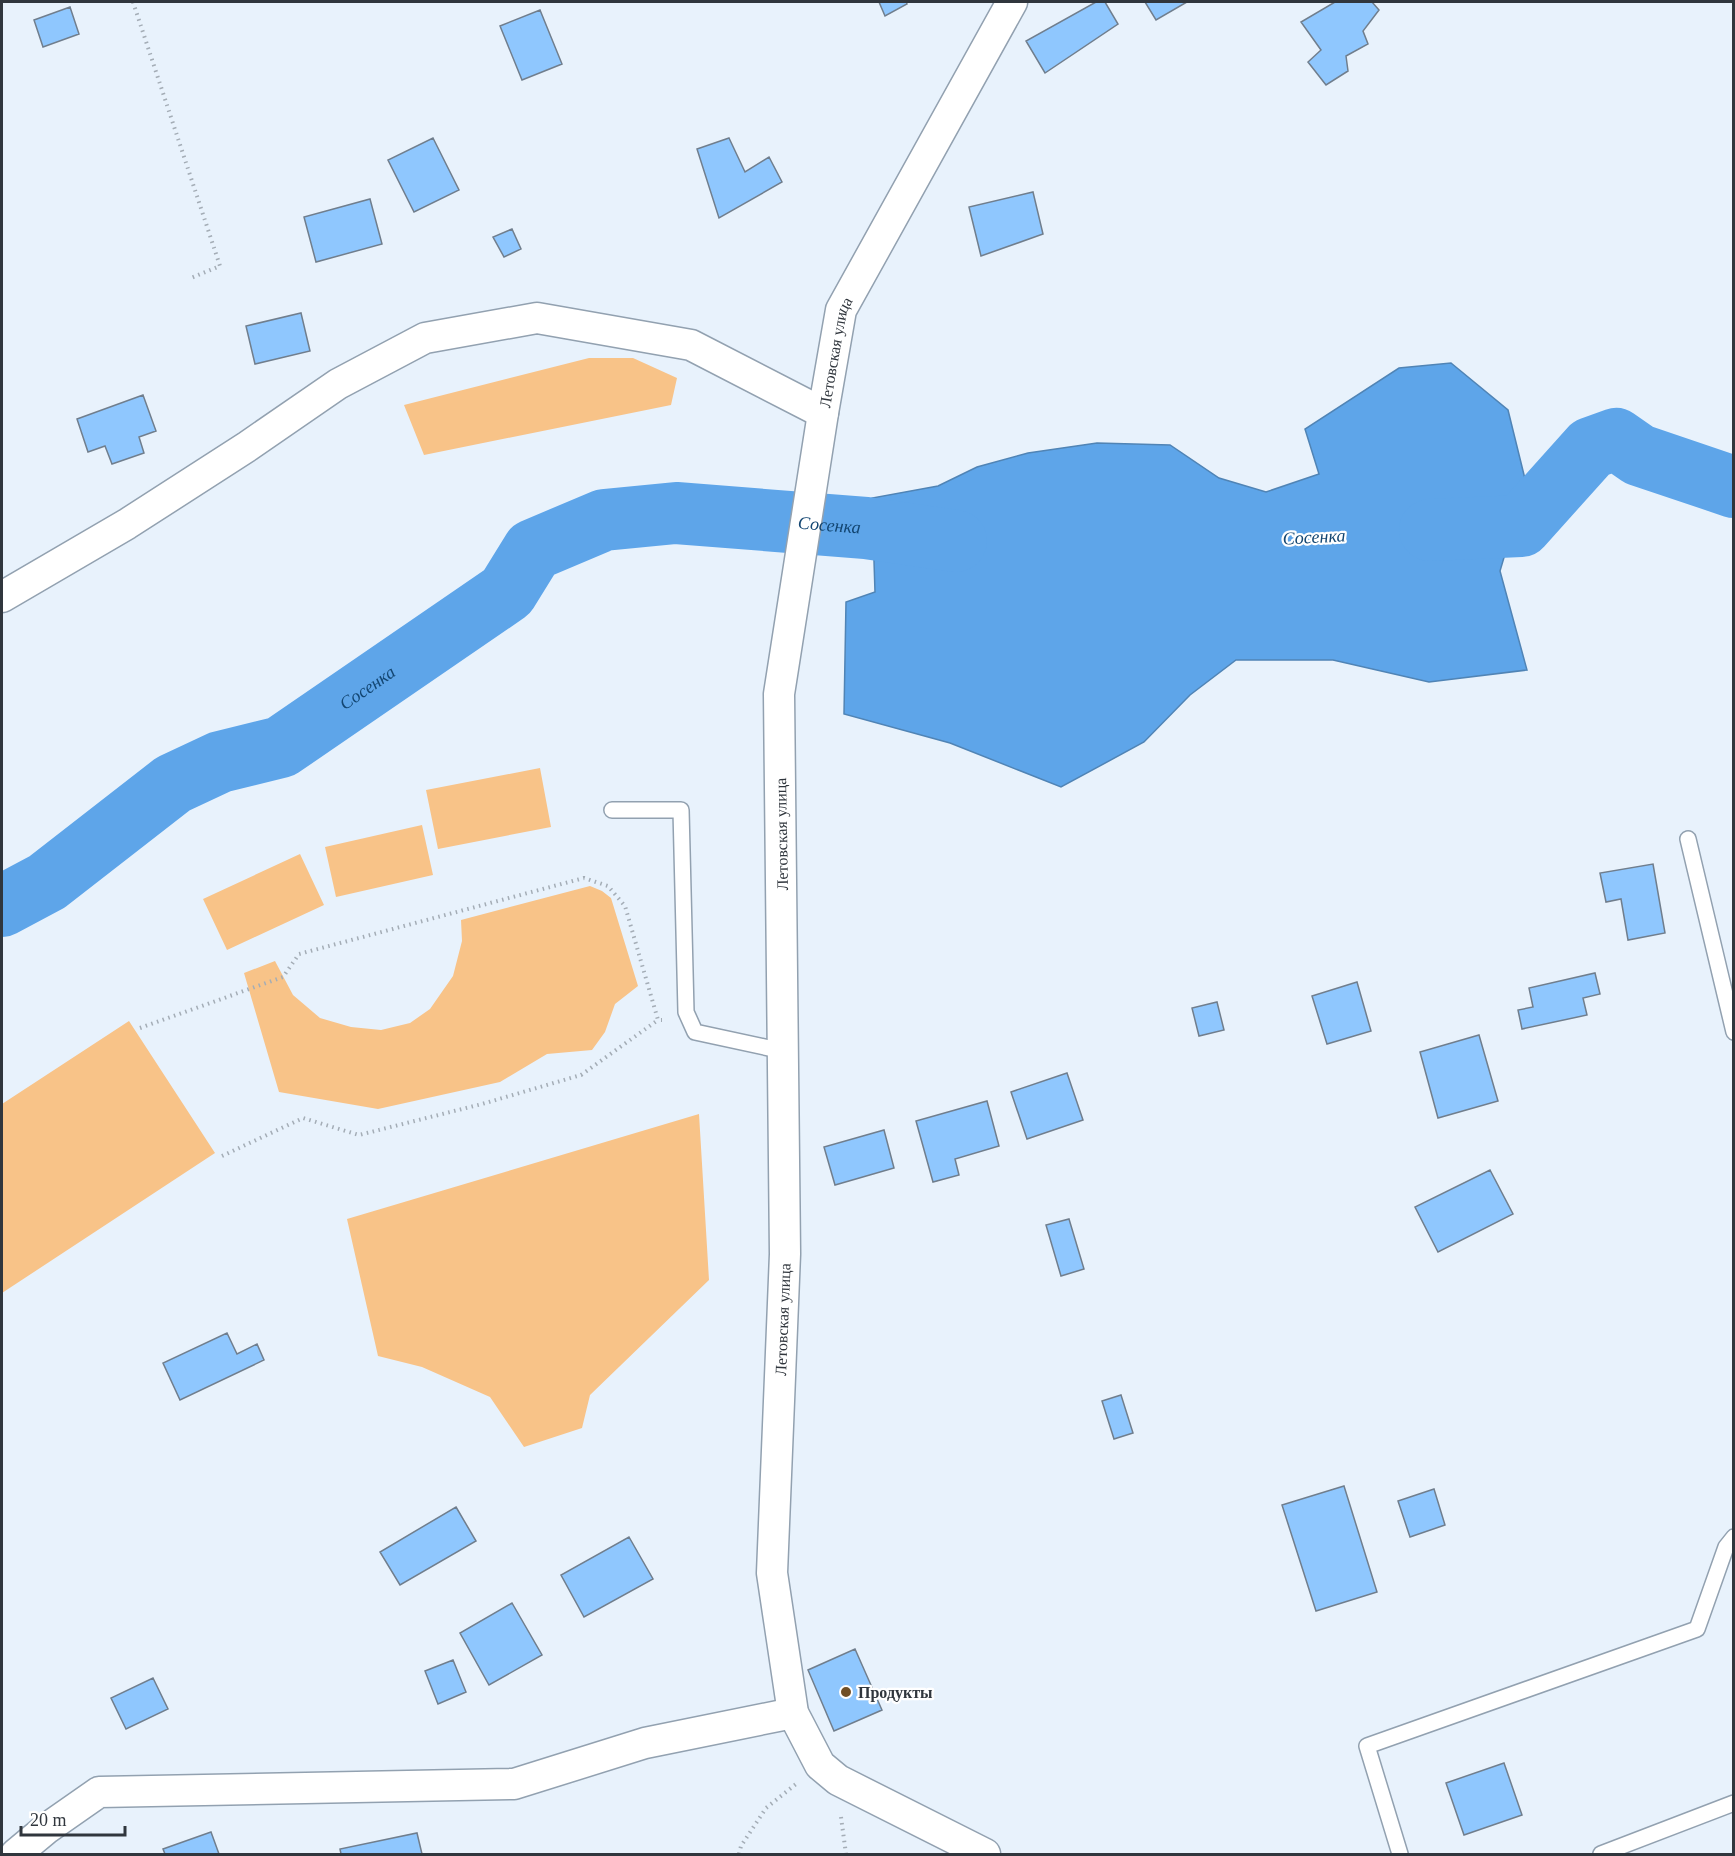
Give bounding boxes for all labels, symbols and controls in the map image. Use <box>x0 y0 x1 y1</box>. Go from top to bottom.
street label: Летовская улица <box>816 294 856 409</box>
water label: Сосенка <box>797 513 861 538</box>
water label: Сосенка <box>1282 525 1346 549</box>
water label: Сосенка <box>336 662 399 714</box>
street label: Летовская улица <box>772 777 792 890</box>
street label: Летовская улица <box>772 1263 794 1376</box>
place label: Продукты <box>858 1684 933 1702</box>
marker: Продукты <box>839 1685 853 1699</box>
scale bar <box>21 1799 124 1837</box>
text: 20 m <box>30 1810 67 1830</box>

